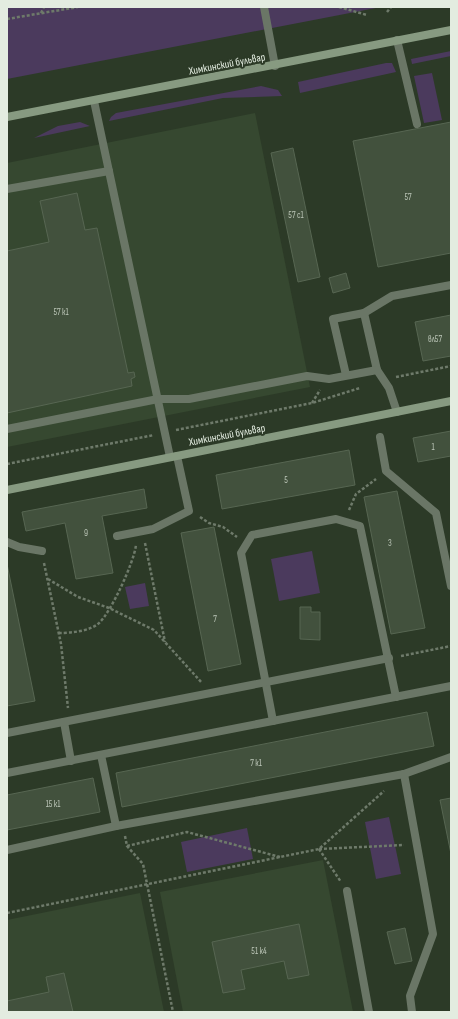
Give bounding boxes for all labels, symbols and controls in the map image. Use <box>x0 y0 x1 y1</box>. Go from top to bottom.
street label: Химкинский бульвар <box>187 50 266 78</box>
house number: 57 <box>404 192 412 203</box>
house number: 57 с1 <box>288 210 305 221</box>
house number: 57 к1 <box>53 307 69 318</box>
house number: вл57 <box>428 334 442 345</box>
street label: Химкинский бульвар <box>187 421 266 449</box>
house number: 1 <box>431 442 435 453</box>
house number: 5 <box>284 475 288 486</box>
house number: 9 <box>84 528 88 539</box>
house number: 3 <box>388 538 392 549</box>
house number: 7 <box>213 614 217 625</box>
house number: 7 к1 <box>250 758 263 769</box>
house number: 15 к1 <box>46 799 61 810</box>
house number: 51 к4 <box>251 946 267 957</box>

